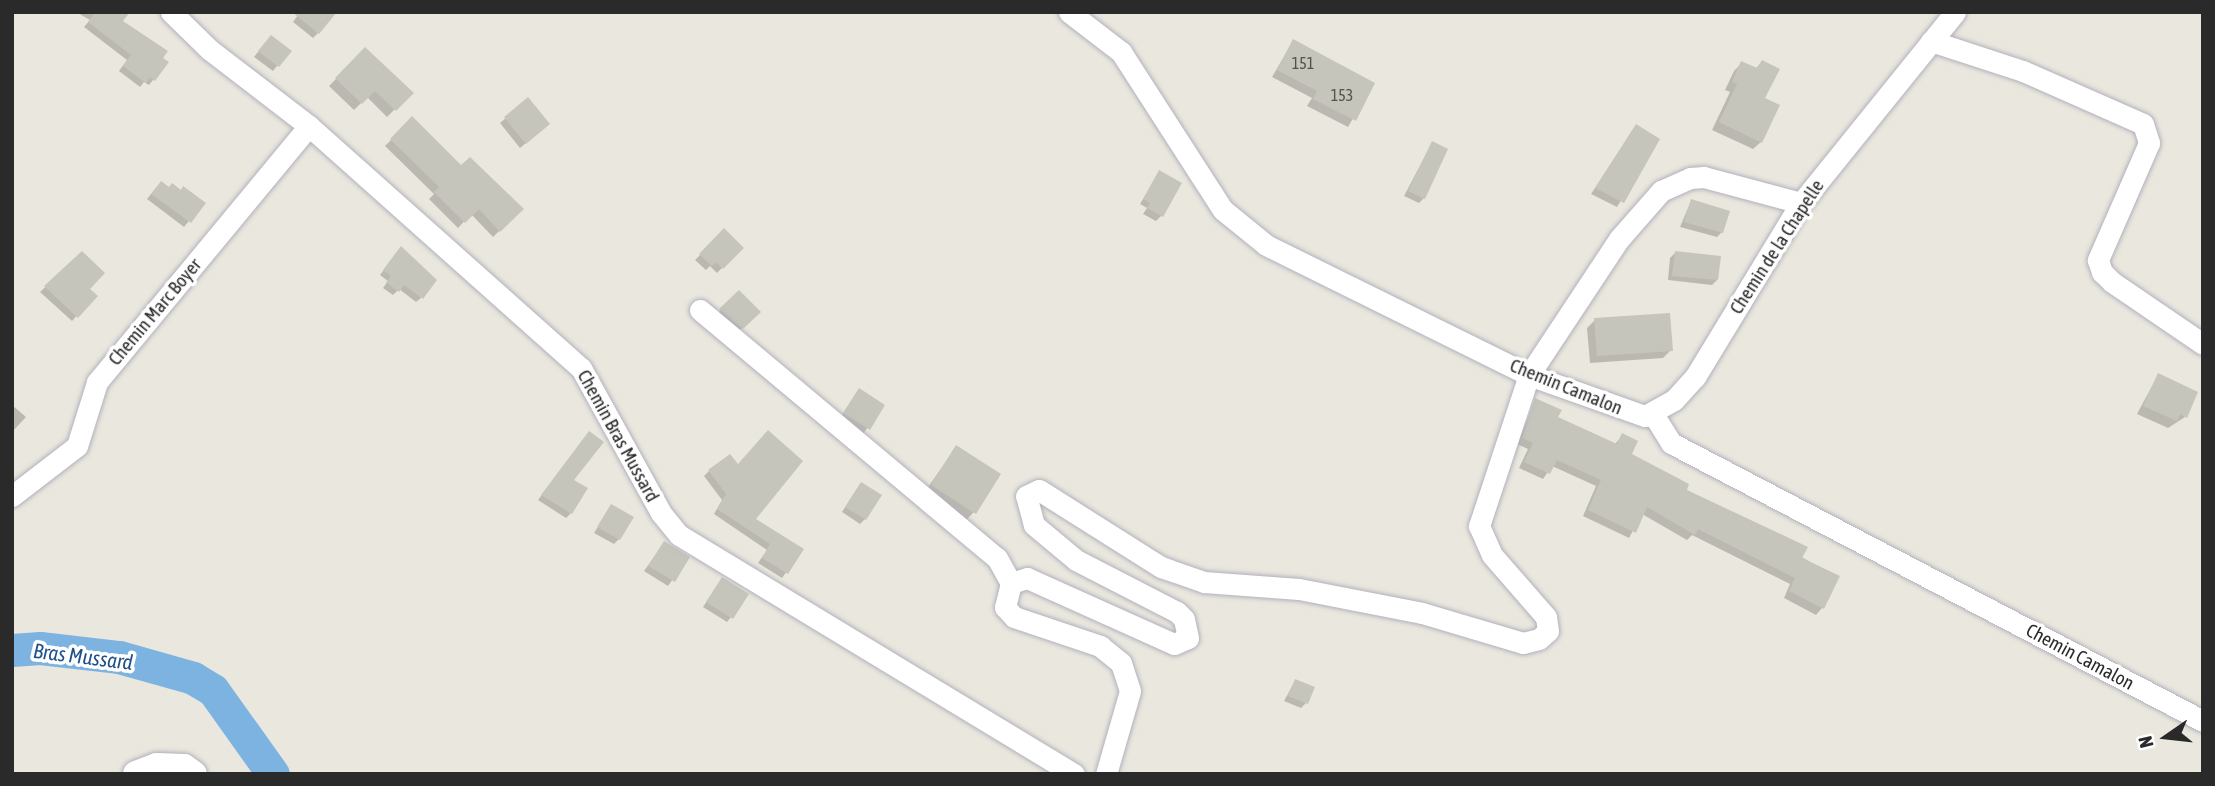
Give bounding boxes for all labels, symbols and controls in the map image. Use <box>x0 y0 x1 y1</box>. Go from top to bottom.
house number: 151 <box>1292 53 1314 73</box>
house number: 153 <box>1331 85 1353 105</box>
street label: Chemin de la Chapelle <box>1725 175 1829 319</box>
street label: Chemin Marc Boyer <box>104 254 206 370</box>
street label: Chemin Camalon <box>1506 354 1626 420</box>
street label: Chemin Bras Mussard <box>572 366 664 506</box>
street label: Chemin Camalon <box>2022 619 2138 695</box>
water label: Bras Mussard <box>32 637 134 675</box>
north arrow <box>2131 702 2201 772</box>
text: N <box>2134 734 2158 750</box>

